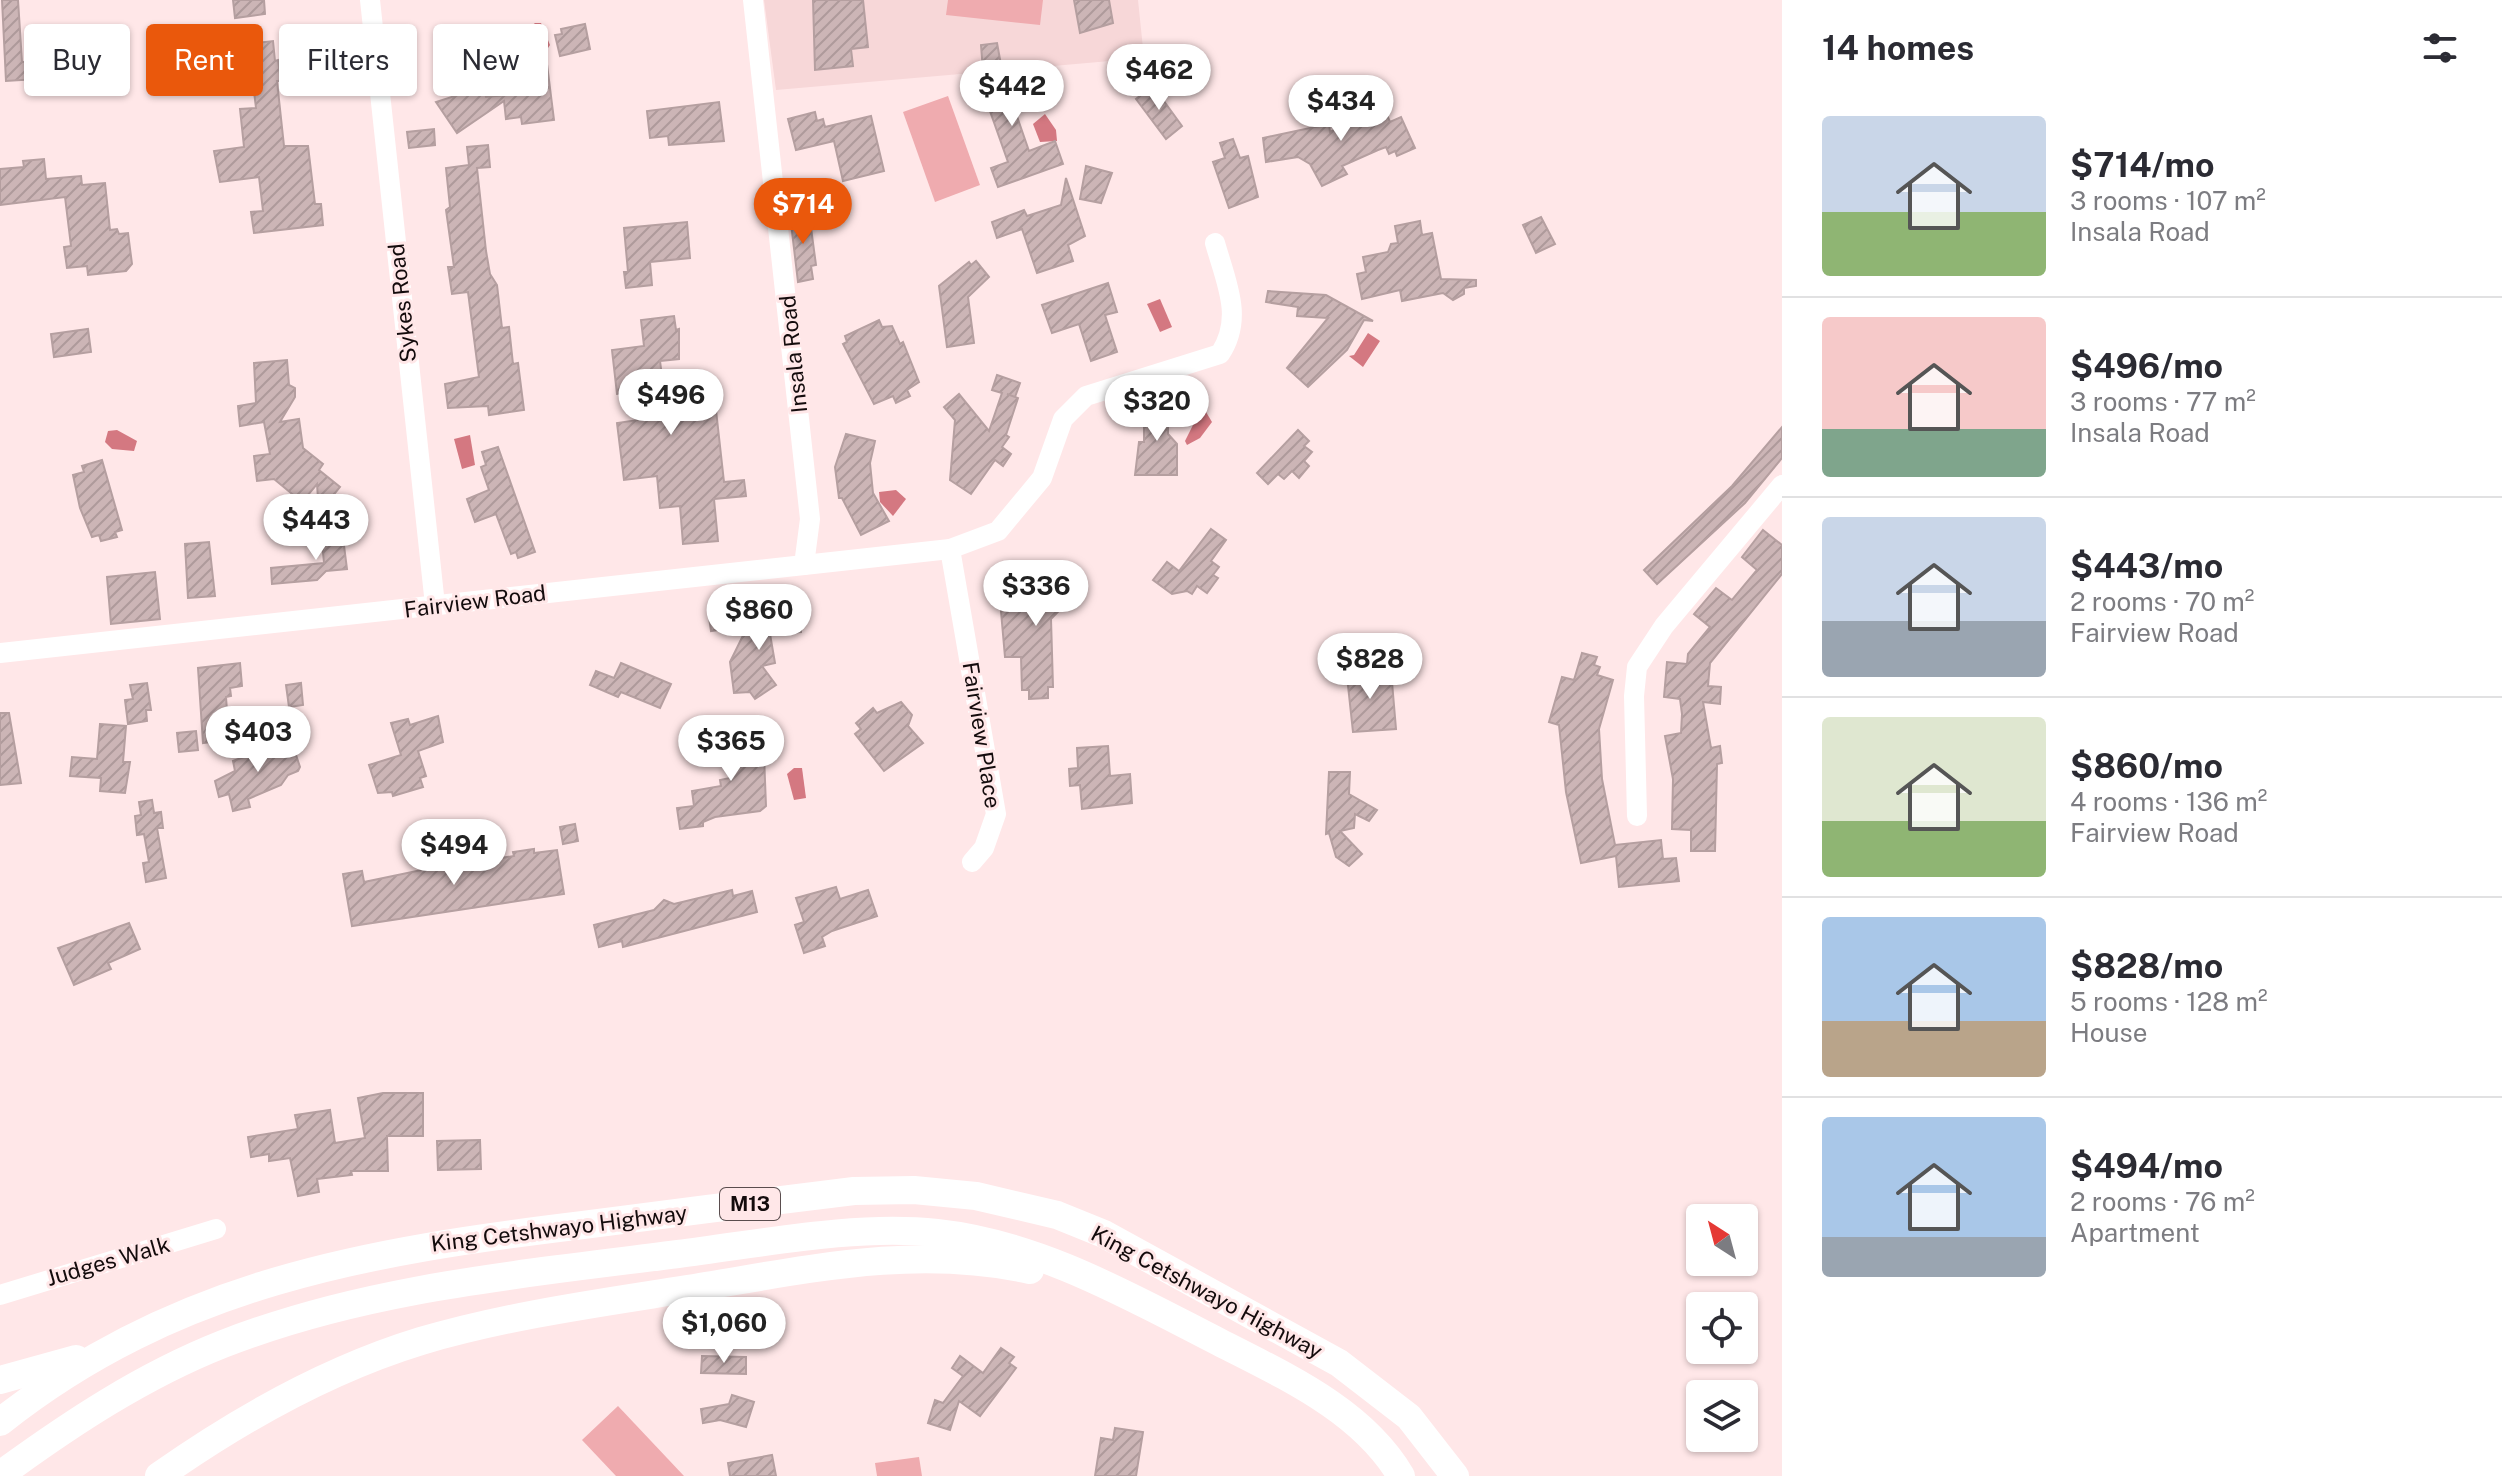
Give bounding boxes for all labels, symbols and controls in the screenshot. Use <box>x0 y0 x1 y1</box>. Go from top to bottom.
chip: Buy <box>24 24 130 96</box>
chip: Rent <box>146 24 263 96</box>
chip: Filters <box>279 24 417 96</box>
chip: New <box>433 24 548 96</box>
icon: filters <box>2418 26 2462 70</box>
text: 14 homes <box>1822 28 1974 68</box>
pin: $462 <box>1112 44 1206 112</box>
text: $462 <box>1125 54 1193 85</box>
pin: $442 <box>965 60 1059 128</box>
text: $442 <box>978 70 1046 101</box>
pin: $434 <box>1294 75 1388 143</box>
text: $434 <box>1306 85 1376 116</box>
text: $714/mo <box>2070 145 2215 185</box>
icon: home <box>1886 148 1982 244</box>
pin: $714 <box>756 178 850 246</box>
text: 3 rooms · 107 m² <box>2070 185 2266 216</box>
text: $714 <box>772 188 834 219</box>
text: Insala Road <box>2070 216 2210 247</box>
street label: Sykes Road <box>383 242 421 364</box>
street label: Insala Road <box>774 294 812 414</box>
text: $496/mo <box>2070 346 2223 386</box>
icon: home <box>1886 349 1982 445</box>
pin: $496 <box>624 369 718 437</box>
pin: $320 <box>1110 375 1204 443</box>
text: $496 <box>637 379 705 410</box>
text: $320 <box>1123 385 1191 416</box>
text: 3 rooms · 77 m² <box>2070 386 2256 417</box>
text: Insala Road <box>2070 417 2210 448</box>
pin: $443 <box>269 494 363 562</box>
text: $443 <box>281 504 351 535</box>
text: $443/mo <box>2070 546 2223 586</box>
icon: home <box>1886 549 1982 645</box>
pin: $336 <box>989 560 1083 628</box>
text: $336 <box>1001 570 1071 601</box>
street label: Fairview Road <box>403 579 547 623</box>
pin: $860 <box>712 584 806 652</box>
text: 2 rooms · 70 m² <box>2070 586 2254 617</box>
text: $860 <box>725 594 793 625</box>
text: Fairview Road <box>2070 617 2239 648</box>
pin: $828 <box>1323 633 1417 701</box>
text: $828 <box>1335 643 1405 674</box>
street label: Fairview Place <box>958 660 1006 810</box>
pin: $403 <box>211 706 305 774</box>
pin: $365 <box>684 715 778 783</box>
text: $403 <box>224 716 292 747</box>
text: $365 <box>696 725 766 756</box>
text: $860/mo <box>2070 746 2223 786</box>
icon: home <box>1886 749 1982 845</box>
text: 4 rooms · 136 m² <box>2070 786 2267 817</box>
text: Fairview Road <box>2070 817 2239 848</box>
pin: $494 <box>407 819 501 887</box>
text: $494 <box>420 829 488 860</box>
text: $828/mo <box>2070 946 2223 986</box>
icon: home <box>1886 949 1982 1045</box>
text: 5 rooms · 128 m² <box>2070 986 2267 1017</box>
text: House <box>2070 1017 2147 1048</box>
text: $494/mo <box>2070 1146 2223 1186</box>
icon: home <box>1886 1149 1982 1245</box>
text: 2 rooms · 76 m² <box>2070 1186 2255 1217</box>
road number: M13 <box>720 1188 780 1220</box>
street label: King Cetshwayo Highway <box>429 1199 689 1257</box>
north arrow <box>1686 1204 1758 1276</box>
map controls <box>1686 1204 1758 1452</box>
text: Apartment <box>2070 1217 2200 1248</box>
street label: King Cetshwayo Highway <box>1087 1220 1327 1364</box>
street label: Judges Walk <box>43 1231 173 1291</box>
button: locate <box>1686 1292 1758 1364</box>
pin: $1,060 <box>659 1297 789 1365</box>
text: $1,060 <box>681 1307 767 1338</box>
button: layers <box>1686 1380 1758 1452</box>

